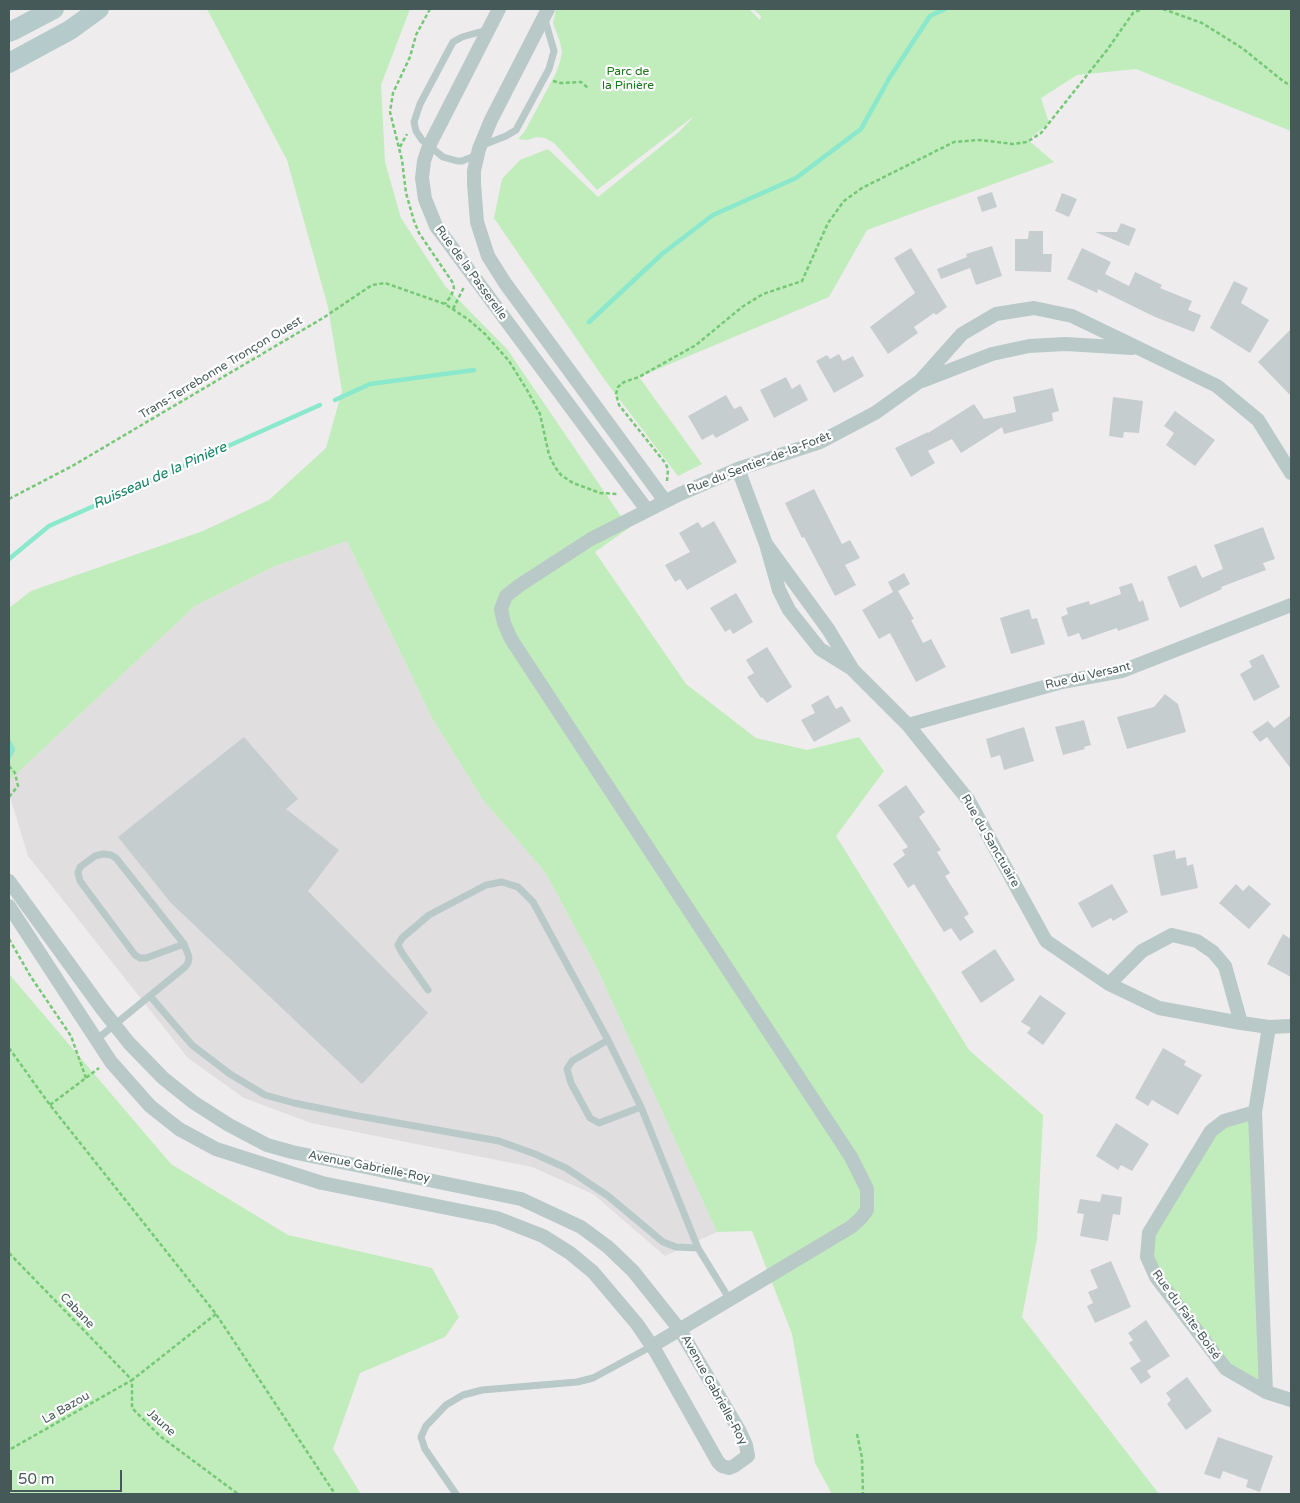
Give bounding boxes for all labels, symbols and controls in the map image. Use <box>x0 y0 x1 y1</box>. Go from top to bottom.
park label: Parc de la Pinière <box>602 65 654 93</box>
street label: Rue de la Passerelle <box>432 223 510 323</box>
street label: Trans-Terrebonne Tronçon Ouest <box>137 314 305 422</box>
street label: Rue du Sentier-de-la-Forêt <box>685 429 833 497</box>
water label: Ruisseau de la Pinière <box>91 439 229 513</box>
street label: Rue du Versant <box>1044 659 1132 693</box>
street label: Rue du Sanctuaire <box>958 792 1022 890</box>
street label: Avenue Gabrielle-Roy <box>307 1148 431 1186</box>
street label: Rue du Faîte-Boisé <box>1149 1267 1223 1363</box>
street label: Cabane <box>57 1290 97 1332</box>
street label: Avenue Gabrielle-Roy <box>678 1332 750 1448</box>
street label: La Bazou <box>40 1389 92 1427</box>
street label: Jaune <box>144 1406 178 1440</box>
scale bar <box>12 1460 125 1492</box>
text: 50 m <box>18 1470 55 1488</box>

